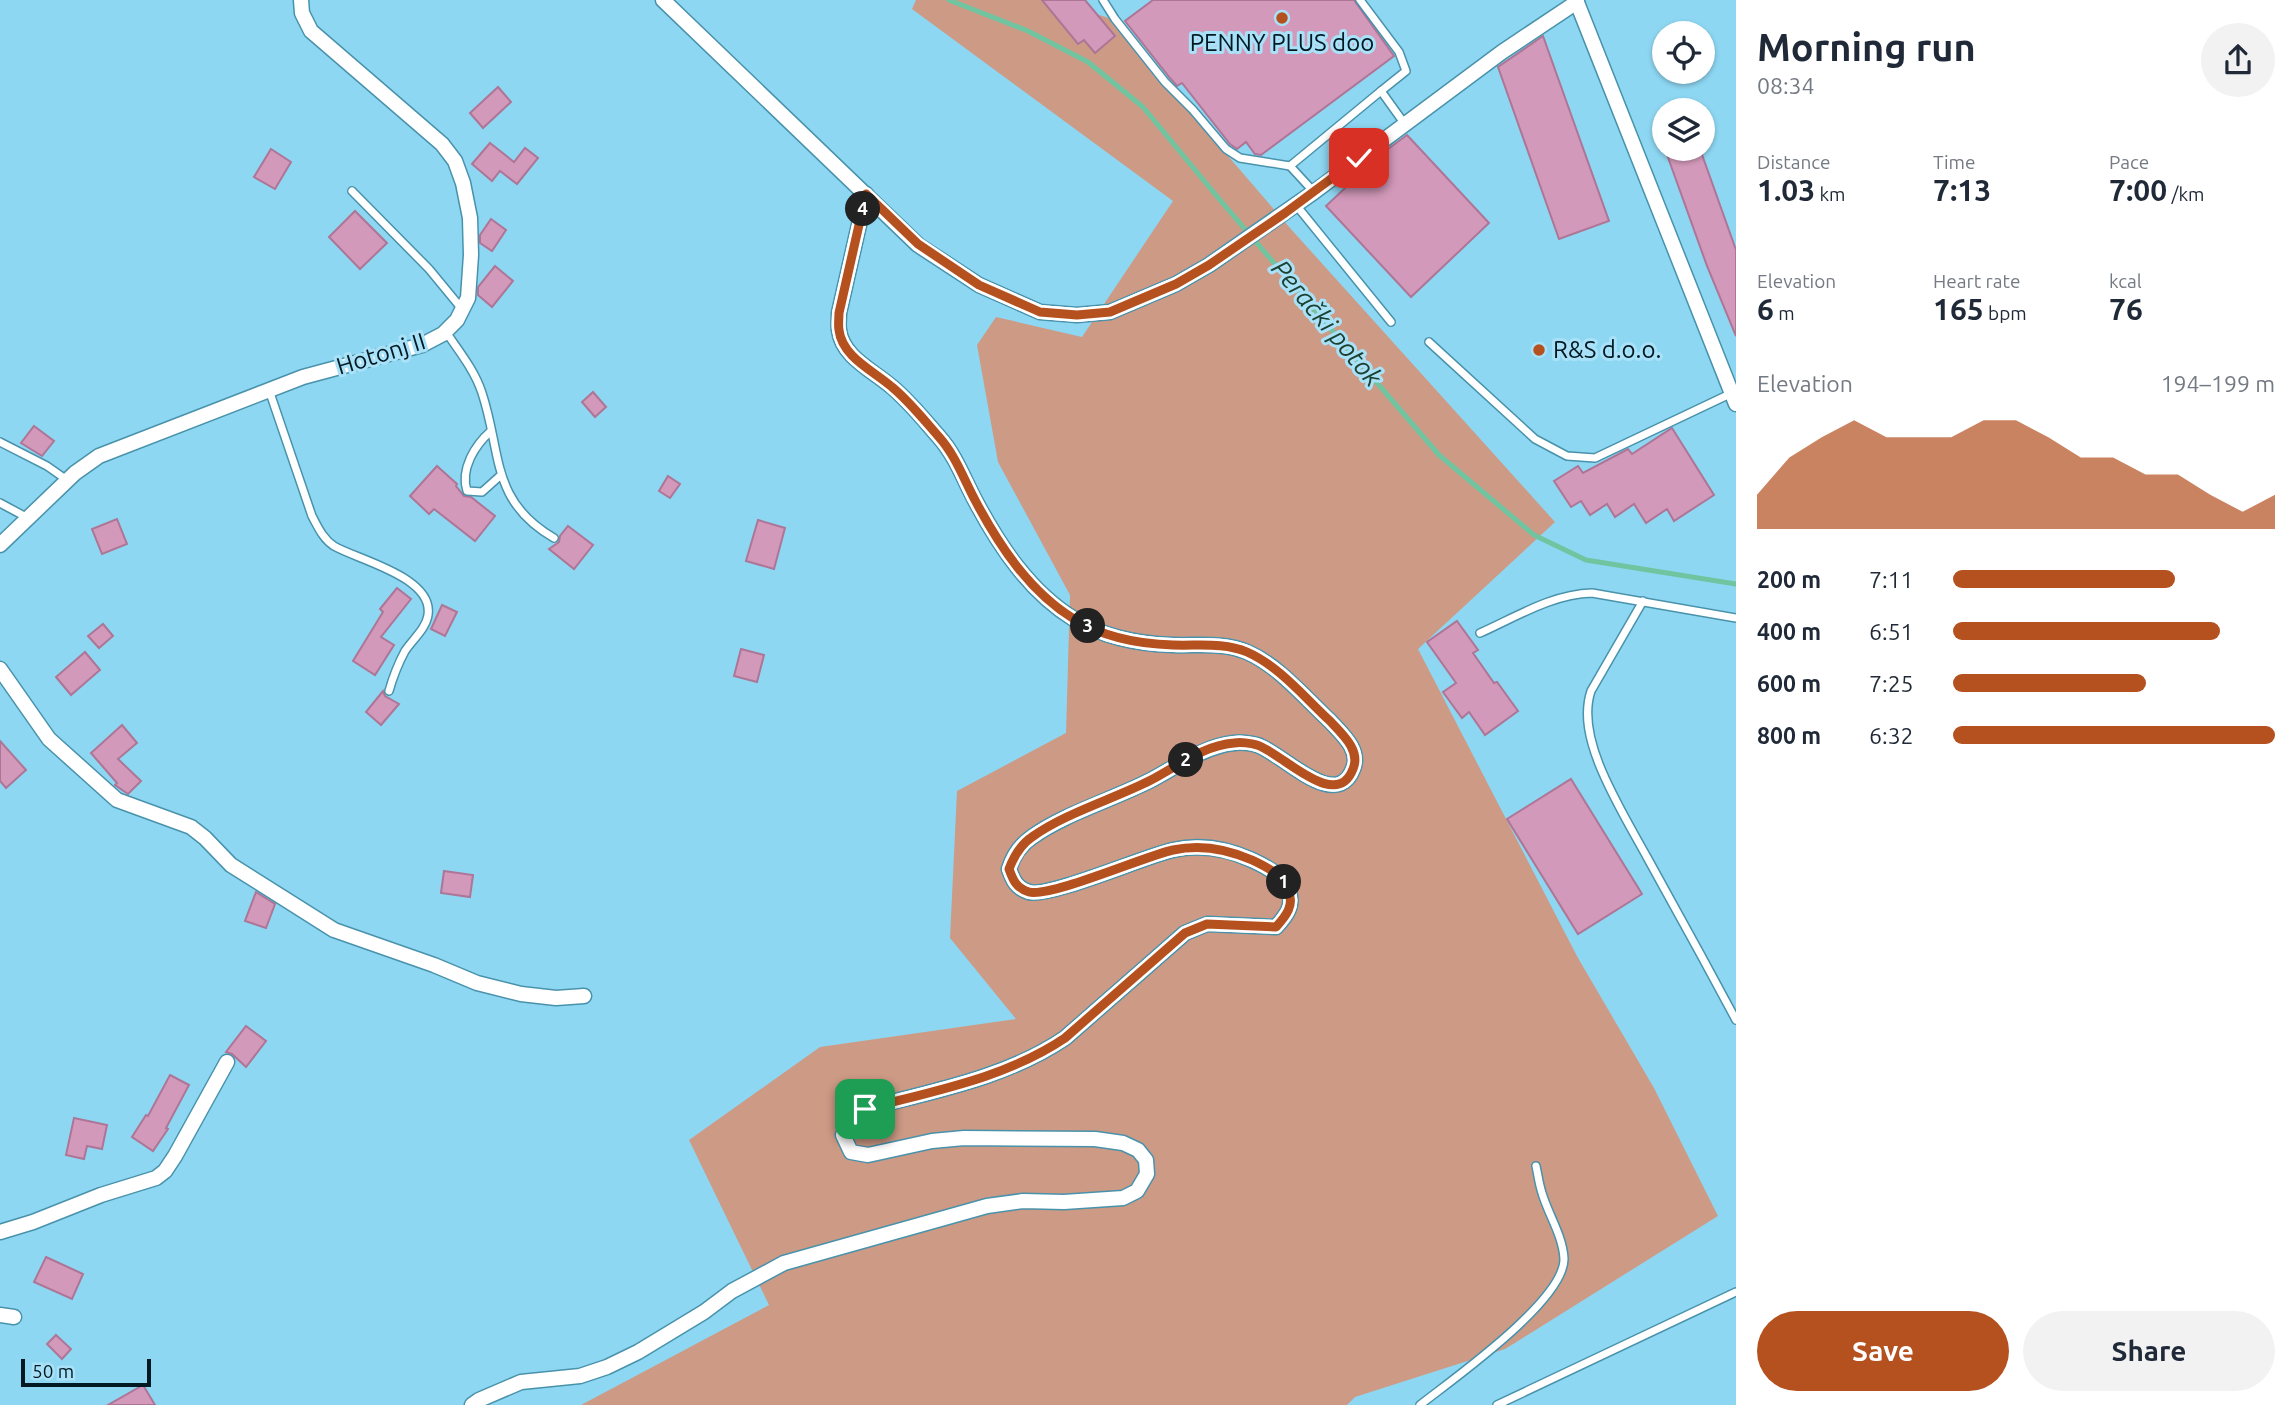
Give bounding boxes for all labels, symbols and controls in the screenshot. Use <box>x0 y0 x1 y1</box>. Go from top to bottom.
marker: PENNY PLUS doo <box>1274 10 1290 26</box>
map controls <box>1652 21 1715 161</box>
button: locate <box>1652 21 1715 84</box>
button: share <box>2201 23 2275 97</box>
text: Morning run <box>1757 26 1976 68</box>
place label: PENNY PLUS doo <box>1190 29 1374 56</box>
text: 08:34 <box>1757 73 1815 98</box>
button: layers <box>1652 98 1715 161</box>
pin <box>1329 128 1389 188</box>
icon: check <box>1340 139 1378 177</box>
text: Distance <box>1757 151 1831 173</box>
text: Time <box>1933 151 1975 173</box>
text: Pace <box>2109 151 2149 173</box>
text: 1.03 <box>1757 173 1815 207</box>
text: 7:13 <box>1933 173 1991 207</box>
text: 7:00 <box>2109 173 2167 207</box>
text: km <box>1815 183 1845 205</box>
text: /km <box>2167 183 2205 205</box>
pin: 4 <box>846 192 880 227</box>
text: 4 <box>857 197 868 219</box>
water label: Perački potok <box>1266 254 1389 392</box>
text: Elevation <box>1757 270 1836 292</box>
text: Heart rate <box>1933 270 2020 292</box>
text: kcal <box>2109 270 2142 292</box>
text: 6 <box>1757 292 1774 326</box>
text: 165 <box>1933 292 1984 326</box>
text: 76 <box>2109 292 2143 326</box>
text: m <box>1774 302 1795 324</box>
text: bpm <box>1984 302 2027 324</box>
street label: Hotonj II <box>333 327 429 380</box>
place label: R&S d.o.o. <box>1553 336 1661 363</box>
marker: R&S d.o.o. <box>1531 342 1547 358</box>
text: Elevation <box>1757 371 1853 396</box>
text: 194–199 m <box>2161 371 2275 396</box>
text: 200 m <box>1757 567 1821 592</box>
text: 7:11 <box>1869 567 1914 592</box>
pin: 3 <box>1070 608 1106 644</box>
text: 3 <box>1082 614 1093 636</box>
text: 400 m <box>1757 619 1821 644</box>
text: 6:51 <box>1869 619 1914 644</box>
text: 600 m <box>1757 671 1821 696</box>
text: 7:25 <box>1869 671 1914 696</box>
text: 800 m <box>1757 723 1821 748</box>
text: 6:32 <box>1869 723 1914 748</box>
pin: 2 <box>1168 742 1204 778</box>
text: 2 <box>1180 748 1191 770</box>
pin: 1 <box>1266 864 1302 900</box>
text: 1 <box>1278 870 1289 892</box>
pin <box>835 1079 895 1139</box>
icon: arrive <box>846 1090 884 1128</box>
button: Save <box>1757 1311 2009 1391</box>
button: Share <box>2023 1311 2275 1391</box>
scale bar <box>21 1356 150 1388</box>
text: 50 m <box>32 1360 74 1382</box>

